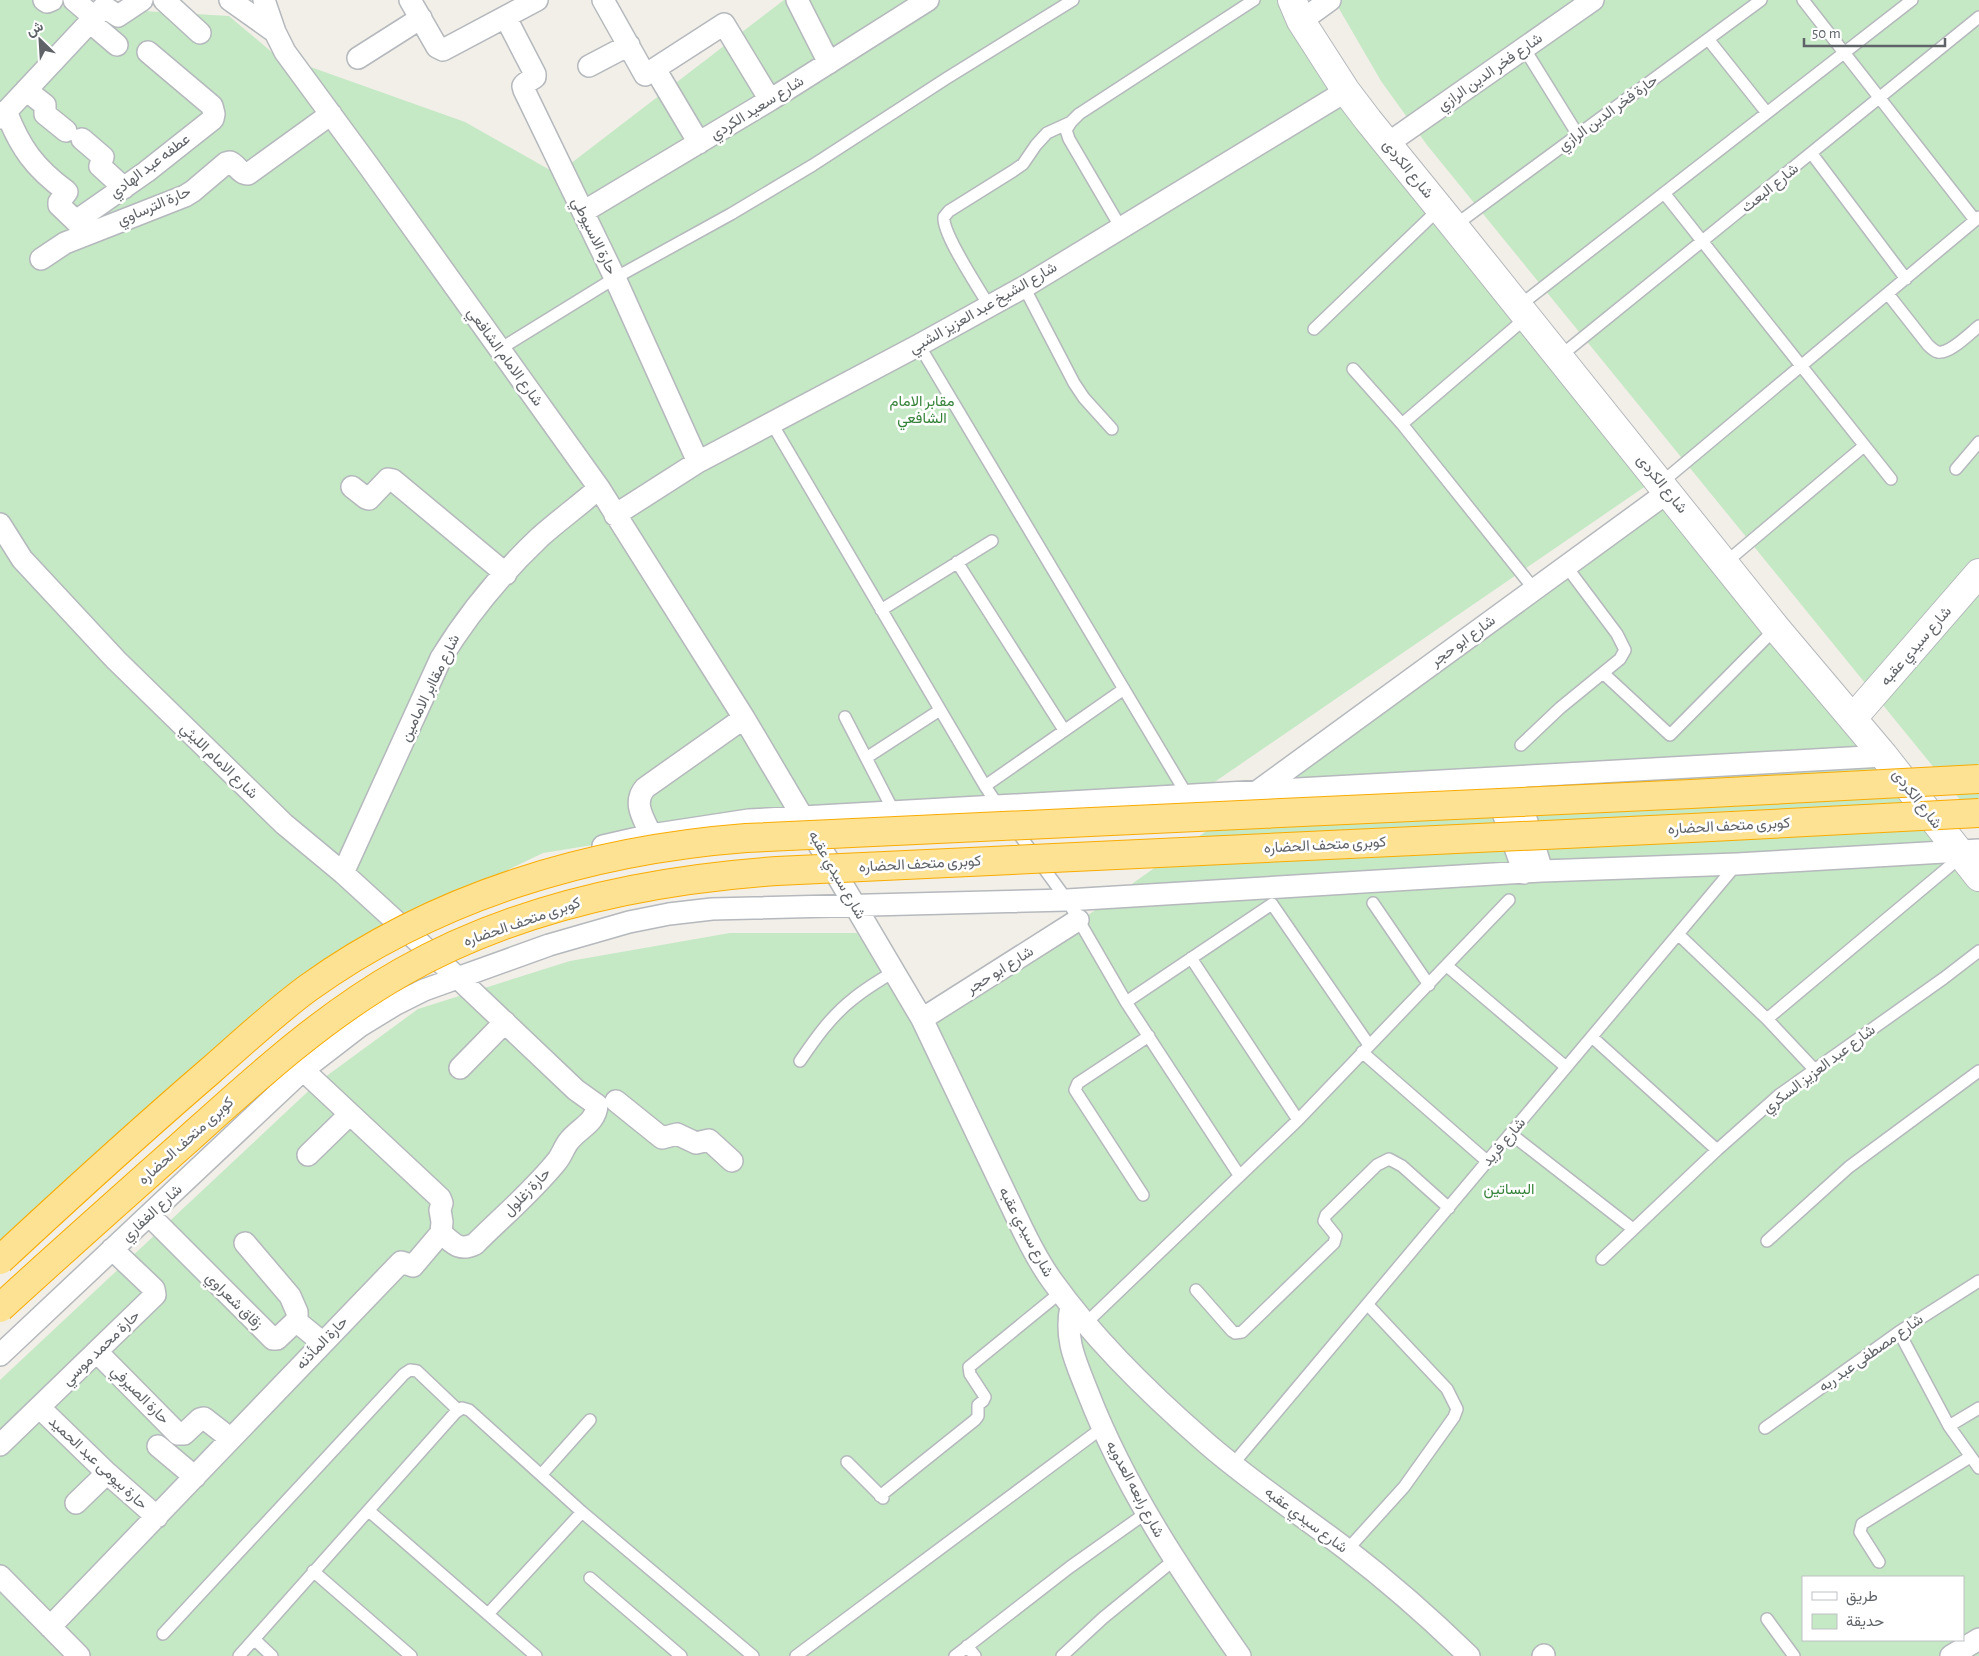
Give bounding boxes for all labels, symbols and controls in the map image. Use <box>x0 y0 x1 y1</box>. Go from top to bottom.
north arrow <box>15 15 65 65</box>
scale bar <box>1804 15 1945 47</box>
text: ش <box>24 19 46 40</box>
text: 50 m <box>1812 26 1841 41</box>
street label: شارع فخر الدين الرازي <box>1435 30 1548 118</box>
street label: حارة فخر الدين الرازي <box>1556 72 1663 158</box>
street label: شارع سعيد الكردي <box>708 73 809 147</box>
street label: عطفه عبد الهادي <box>107 131 196 205</box>
street label: شارع الكردى <box>1378 137 1436 203</box>
street label: شارع البعث <box>1739 161 1803 218</box>
street label: حارة الترساوي <box>115 184 195 233</box>
street label: حارة الاسيوطي <box>564 195 619 279</box>
street label: شارع الشيخ عبد العزيز الشبي <box>906 259 1062 361</box>
street label: شارع الامام الشافعي <box>460 305 546 412</box>
park label: مقابر الامام الشافعي <box>890 394 954 431</box>
street label: شارع الكردى <box>1632 452 1690 518</box>
street label: شارع سيدي عقبه <box>1878 604 1958 692</box>
street label: شارع ابو حجر <box>1427 613 1500 672</box>
street label: شارع مقاابر الامامين <box>398 632 465 745</box>
street label: شارع الامام الليثي <box>174 720 261 805</box>
street label: شارع الكردى <box>1887 767 1945 833</box>
street label: كوبرى متحف الحضاره <box>1667 815 1791 839</box>
street label: شارع سيدي عقبه <box>801 828 868 924</box>
street label: كوبرى متحف الحضاره <box>1263 834 1387 858</box>
street label: كوبرى متحف الحضاره <box>858 853 982 877</box>
street label: كوبرى متحف الحضاره <box>462 895 583 951</box>
street label: شارع ابو حجر <box>963 943 1038 1000</box>
street label: شارع عبد العزيز السكري <box>1760 1022 1881 1120</box>
street label: كوبرى متحف الحضاره <box>135 1094 238 1189</box>
street label: شارع فريد <box>1480 1115 1531 1171</box>
street label: حارة زغلول <box>501 1165 554 1220</box>
street label: شارع الغفاري <box>119 1181 188 1248</box>
park label: البساتين <box>1484 1182 1534 1199</box>
street label: شارع سيدي عقبه <box>992 1185 1056 1282</box>
street label: زقاق شعراوي <box>199 1270 265 1336</box>
street label: حارة محمد موسي <box>59 1308 146 1392</box>
street label: شارع مصطفى عبد ربه <box>1816 1311 1928 1397</box>
street label: حارة المأذنه <box>293 1313 351 1373</box>
street label: حارة الصيرفي <box>104 1363 172 1431</box>
street label: حارة بيومى عبد الحميد <box>44 1414 150 1514</box>
street label: شارع رابعه العدويه <box>1101 1438 1167 1541</box>
street label: شارع سيدي عقبه <box>1259 1484 1350 1560</box>
legend <box>1802 1576 1964 1641</box>
text: طريق <box>1846 1589 1878 1606</box>
text: حديقة <box>1846 1614 1884 1630</box>

